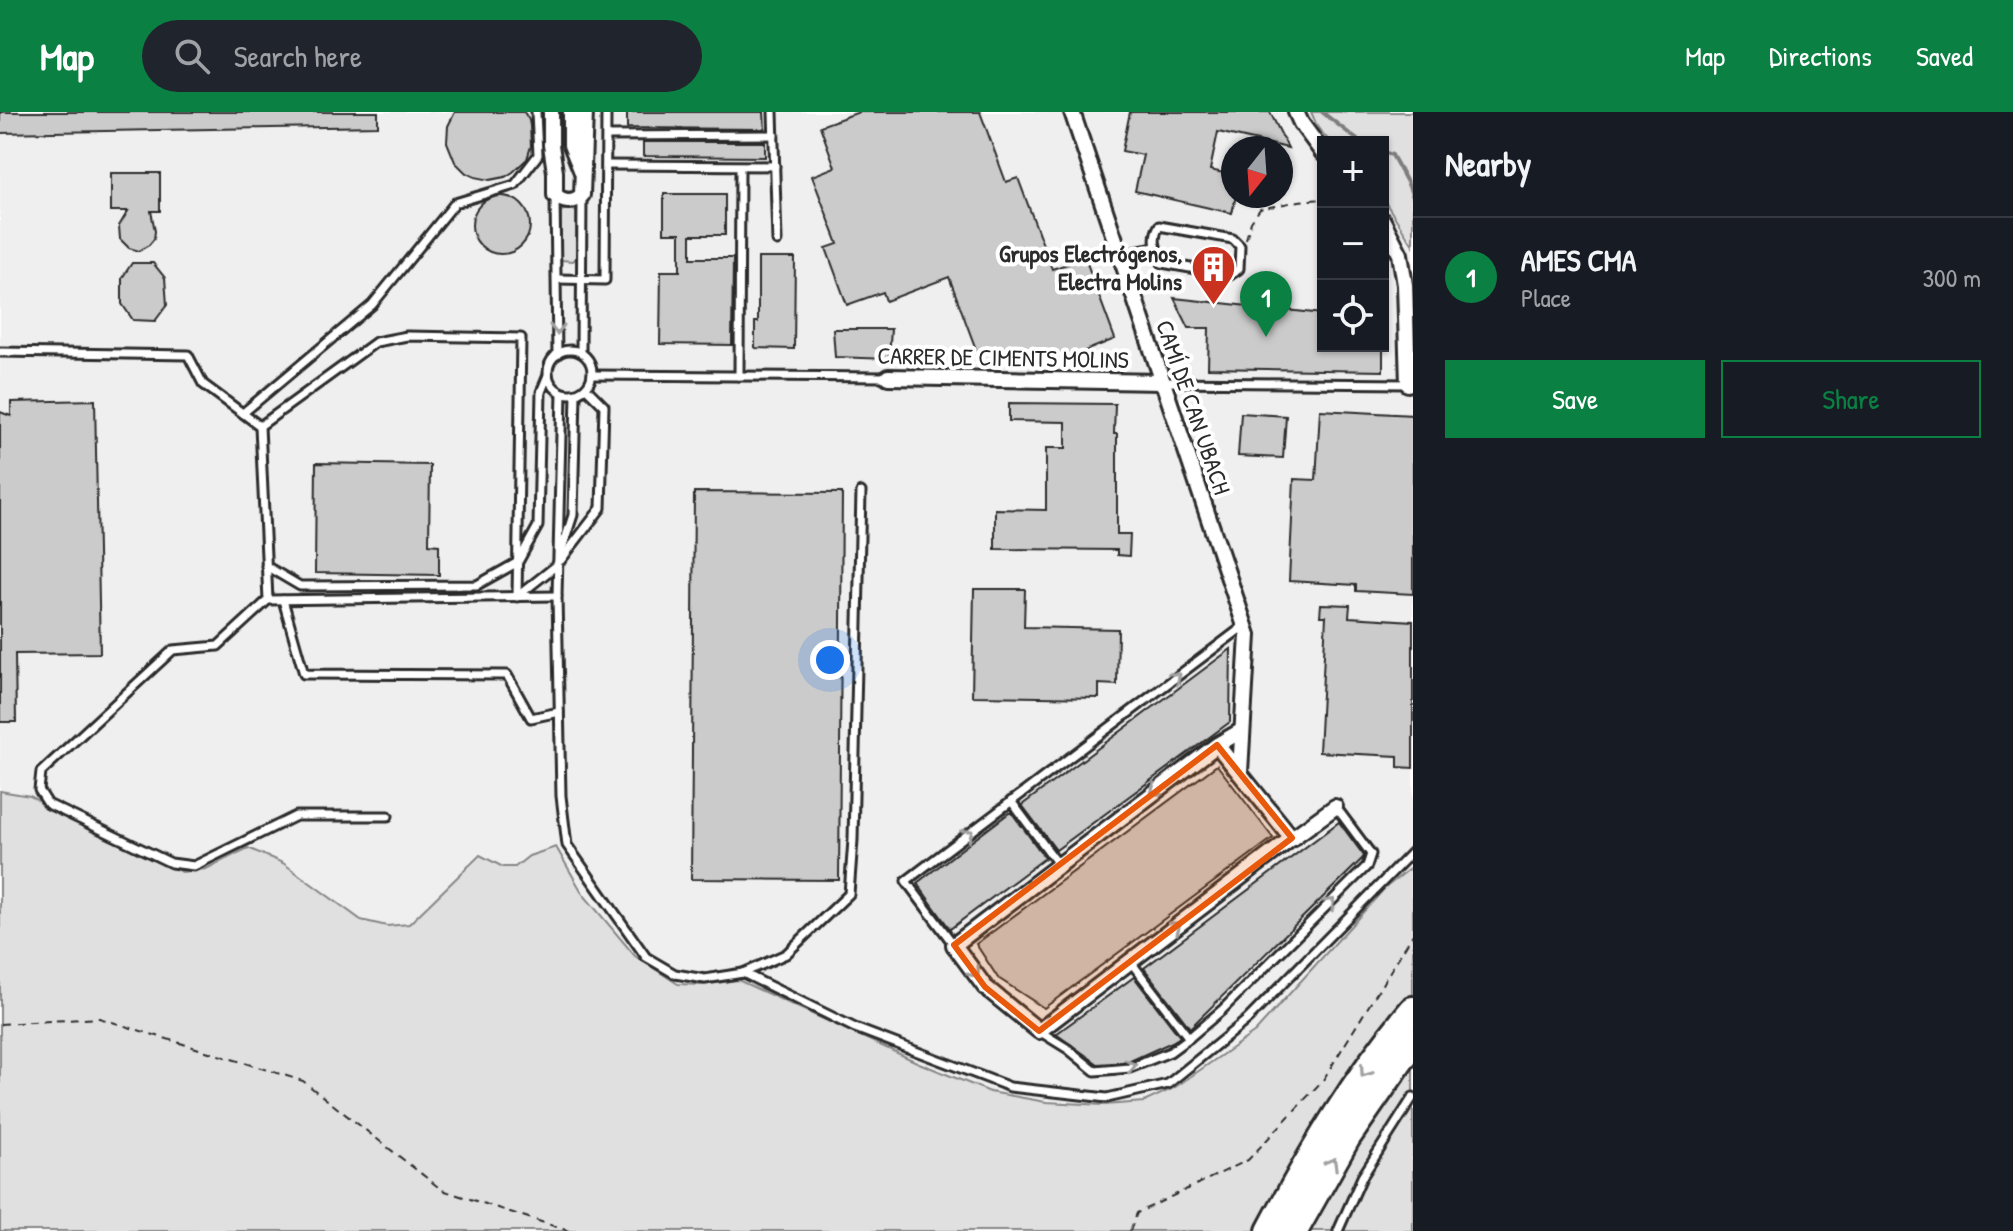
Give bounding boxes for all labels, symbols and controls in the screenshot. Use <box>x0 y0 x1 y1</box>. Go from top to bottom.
search box <box>142 20 702 92</box>
text: Map <box>40 30 94 82</box>
icon: search <box>170 34 214 78</box>
text: Search here <box>234 36 362 76</box>
text: Map <box>1685 37 1725 75</box>
text: Directions <box>1769 37 1872 75</box>
text: Saved <box>1916 37 1973 75</box>
north arrow <box>1221 136 1293 208</box>
map controls <box>1317 136 1389 352</box>
button: + <box>1317 136 1389 208</box>
text: Nearby <box>1445 141 1531 187</box>
button: − <box>1317 208 1389 280</box>
place label: Grupos Electrógenos, Electra Molins <box>999 237 1182 297</box>
text: AMES CMA <box>1521 240 1636 280</box>
building icon: Grupos Electrógenos, Electra Molins <box>1189 243 1237 306</box>
text: 1 <box>1466 260 1476 295</box>
text: 300 m <box>1922 260 1981 295</box>
pin: 1 <box>1240 271 1292 337</box>
button: locate <box>1317 280 1389 352</box>
text: Place <box>1521 280 1571 315</box>
street label: CAMÍ DE CAN UBACH <box>1149 316 1239 498</box>
one-way arrow <box>548 323 566 336</box>
street label: CARRER DE CIMENTS MOLINS <box>877 339 1129 375</box>
button: Save <box>1445 360 1705 438</box>
button: Share <box>1721 360 1981 438</box>
your location <box>810 640 850 680</box>
one-way arrow <box>1167 673 1182 687</box>
one-way arrow <box>1149 782 1164 796</box>
one-way arrow <box>959 829 974 843</box>
one-way arrow <box>1320 898 1335 912</box>
one-way arrow <box>1167 921 1182 935</box>
one-way arrow <box>965 964 980 979</box>
one-way arrow <box>1124 1058 1138 1075</box>
one-way arrow <box>1360 1063 1375 1077</box>
one-way arrow <box>1322 1157 1338 1172</box>

